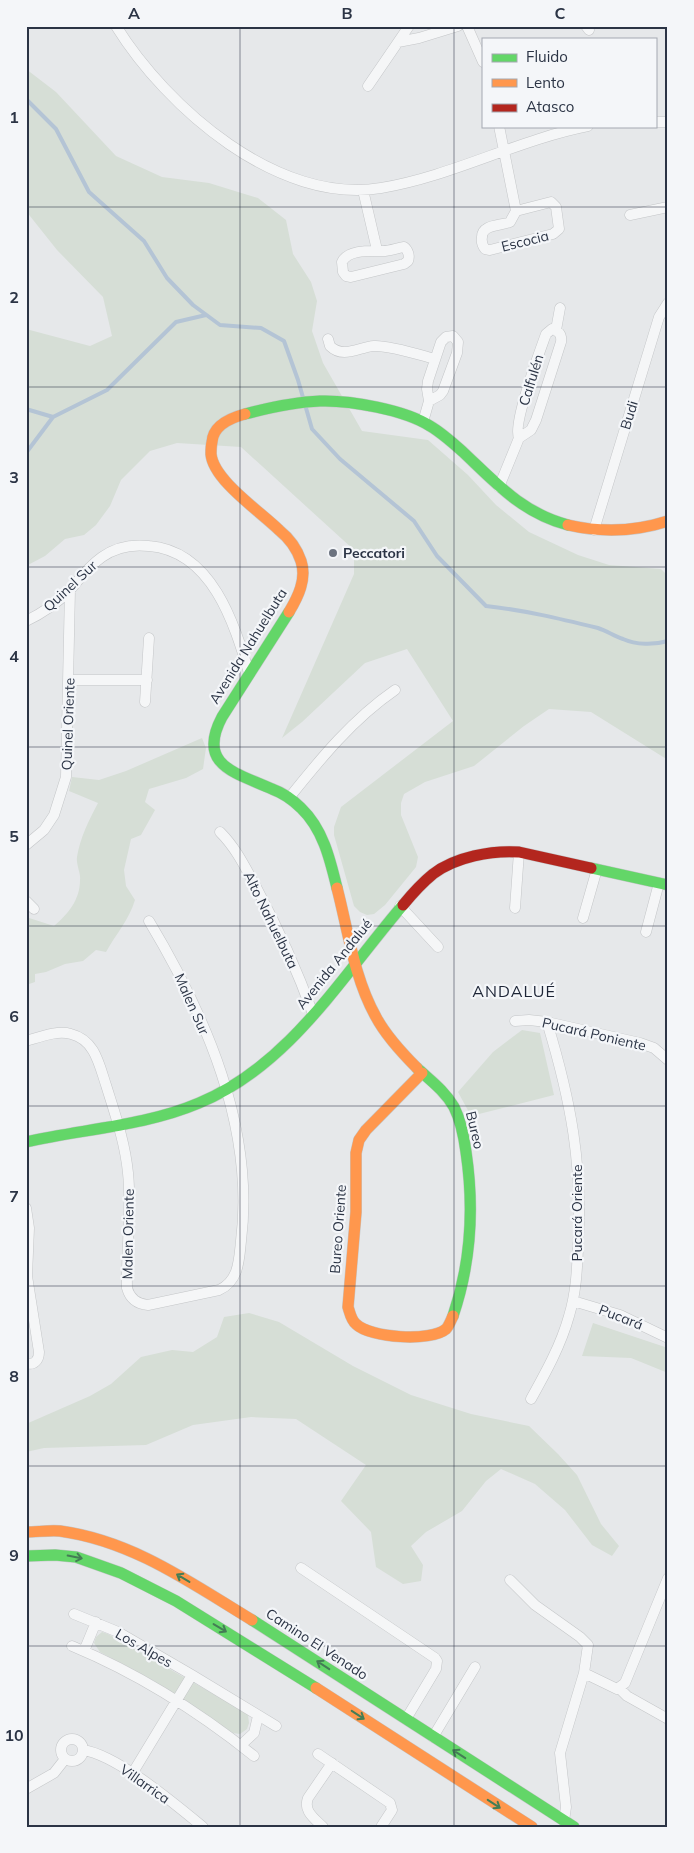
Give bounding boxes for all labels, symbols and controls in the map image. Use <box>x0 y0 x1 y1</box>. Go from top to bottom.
text: A <box>128 3 140 23</box>
text: B <box>341 3 353 23</box>
text: C <box>555 3 566 23</box>
legend <box>482 38 656 128</box>
text: Fluido <box>526 47 568 66</box>
text: Lento <box>526 73 565 92</box>
text: Atasco <box>526 97 574 116</box>
text: 1 <box>9 107 19 127</box>
street label: Escocia <box>499 226 551 256</box>
text: 2 <box>9 287 19 307</box>
street label: Calfulén <box>515 352 547 408</box>
street label: Budi <box>616 398 642 432</box>
text: 3 <box>9 467 19 487</box>
place label: Peccatori <box>343 544 405 562</box>
marker: Peccatori <box>327 547 339 559</box>
street label: Quinel Sur <box>39 556 101 615</box>
street label: Avenida Nahuelbuta <box>205 585 291 707</box>
text: 4 <box>9 646 19 666</box>
street label: Quinel Oriente <box>57 677 79 771</box>
text: 5 <box>9 826 19 846</box>
street label: Alto Nahuelbuta <box>240 868 302 972</box>
street label: Avenida Andalué <box>292 915 376 1013</box>
street label: Malen Sur <box>171 971 214 1038</box>
district label: ANDALUÉ <box>472 981 556 1001</box>
text: 6 <box>9 1006 19 1026</box>
street label: Pucará Poniente <box>540 1013 648 1055</box>
street label: Bureo <box>462 1109 488 1151</box>
street label: Pucará Oriente <box>568 1165 586 1262</box>
street label: Bureo Oriente <box>326 1184 350 1274</box>
text: 7 <box>9 1186 19 1206</box>
street label: Malen Oriente <box>118 1188 138 1280</box>
street label: Pucará <box>596 1300 646 1334</box>
text: 8 <box>9 1366 19 1386</box>
text: 9 <box>9 1545 19 1565</box>
one-way arrow <box>66 1553 82 1563</box>
one-way arrow <box>176 1572 190 1582</box>
street label: Camino El Venado <box>263 1604 371 1684</box>
one-way arrow <box>212 1624 226 1634</box>
street label: Los Alpes <box>112 1625 176 1672</box>
one-way arrow <box>316 1660 330 1670</box>
one-way arrow <box>350 1710 364 1720</box>
text: 10 <box>4 1725 24 1745</box>
one-way arrow <box>452 1749 466 1759</box>
street label: Villarrica <box>117 1760 173 1808</box>
one-way arrow <box>486 1799 500 1809</box>

